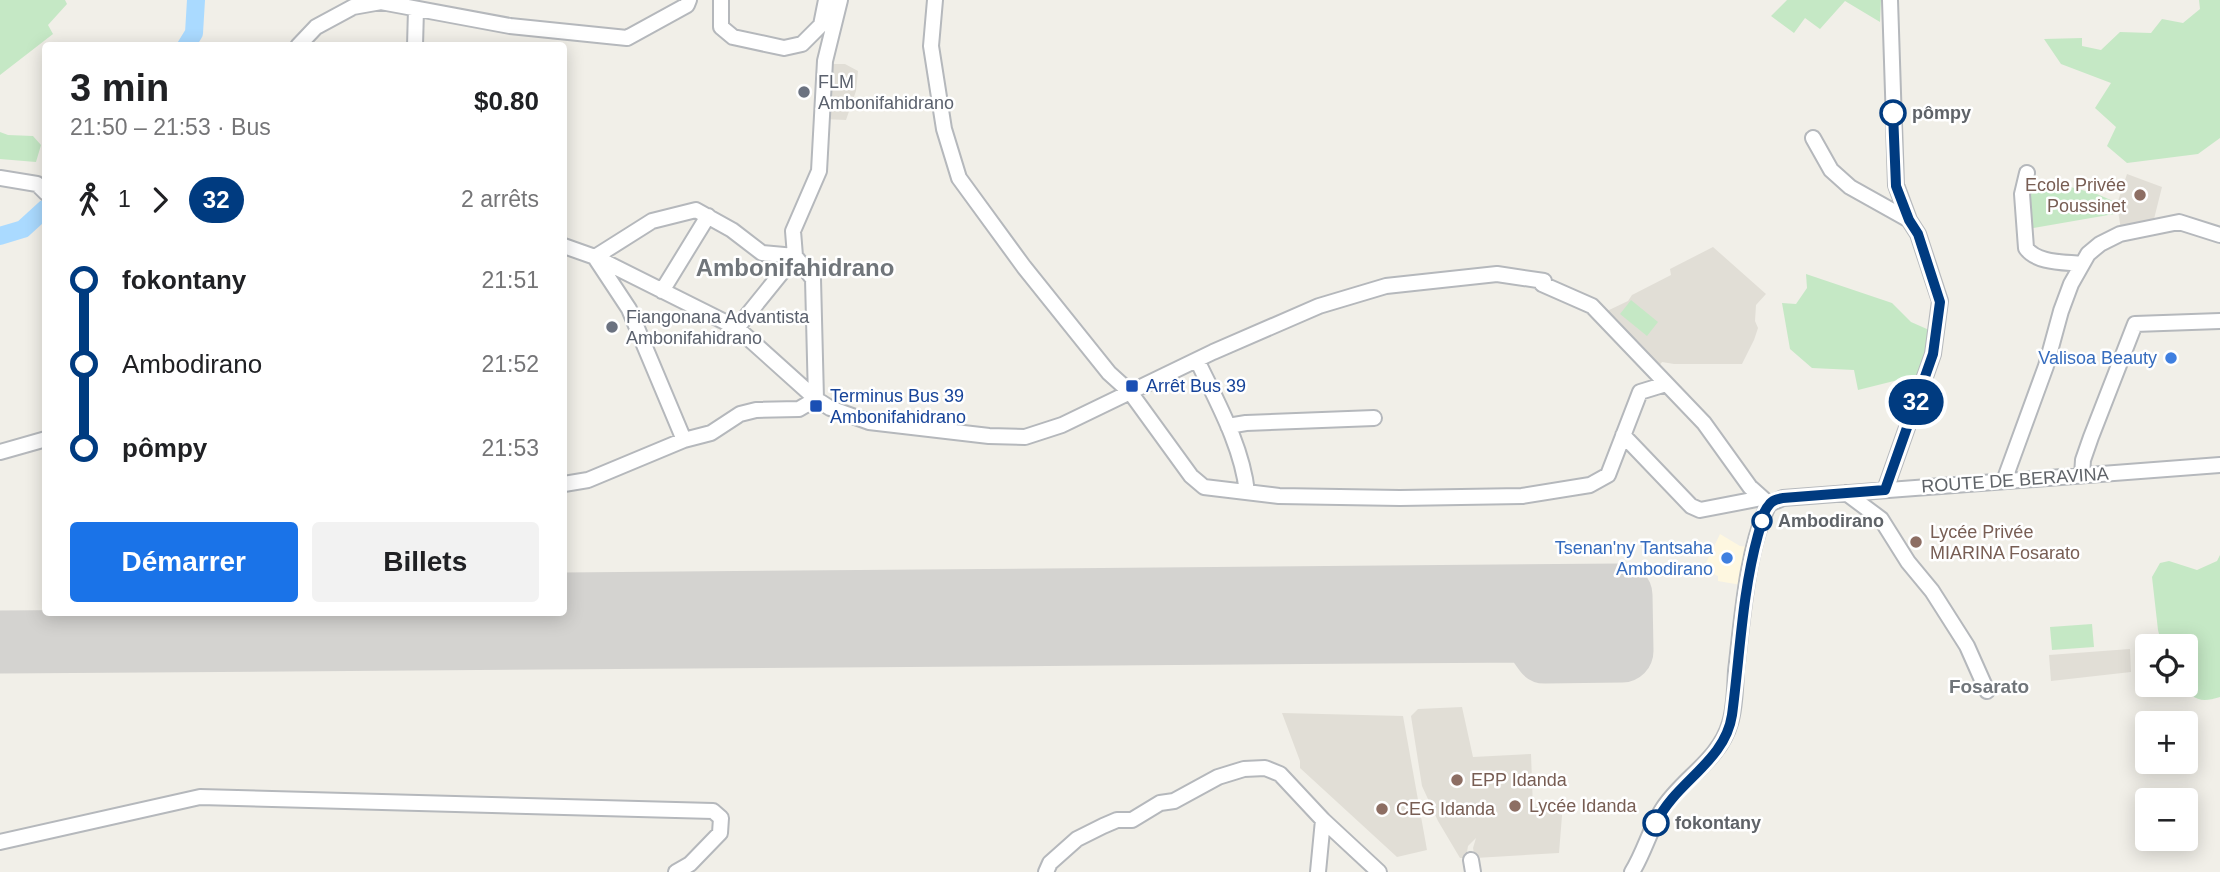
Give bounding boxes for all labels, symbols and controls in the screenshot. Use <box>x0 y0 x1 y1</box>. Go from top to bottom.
text: 3 min <box>70 67 169 109</box>
place label: FLM Ambonifahidrano <box>818 72 954 113</box>
marker: FLM Ambonifahidrano <box>796 84 812 100</box>
text: $0.80 <box>474 86 539 116</box>
marker: pômpy <box>1880 100 1906 126</box>
place label: pômpy <box>1912 103 1971 123</box>
text: 21:50 – 21:53 · Bus <box>70 114 271 140</box>
place label: Ecole Privée Poussinet <box>2025 175 2126 216</box>
icon: walk <box>70 181 108 219</box>
icon: forward <box>141 181 179 219</box>
text: 1 <box>118 186 131 212</box>
text: 32 <box>203 186 230 213</box>
text: 2 arrêts <box>461 186 539 212</box>
marker: Ecole Privée Poussinet <box>2132 187 2148 203</box>
district label: Ambonifahidrano <box>696 254 894 281</box>
text: fokontany <box>122 265 246 295</box>
text: 21:51 <box>481 267 539 293</box>
place label: Fiangonana Advantista Ambonifahidrano <box>626 307 810 348</box>
marker: Fiangonana Advantista Ambonifahidrano <box>604 319 620 335</box>
place label: Valisoa Beauty <box>2038 348 2157 368</box>
text: Ambodirano <box>122 349 262 379</box>
marker: Valisoa Beauty <box>2163 350 2179 366</box>
text: 21:52 <box>481 351 539 377</box>
place label: Arrêt Bus 39 <box>1146 376 1246 396</box>
marker: Arrêt Bus 39 <box>1124 378 1140 394</box>
line badge: 32 <box>1884 379 1948 425</box>
place label: Terminus Bus 39 Ambonifahidrano <box>830 386 966 427</box>
text: 32 <box>1903 388 1929 415</box>
marker: Terminus Bus 39 Ambonifahidrano <box>808 398 824 414</box>
text: pômpy <box>122 433 207 463</box>
text: 21:53 <box>481 435 539 461</box>
street label: ROUTE DE BERAVINA <box>1921 463 2109 497</box>
marker: Ambodirano <box>1752 511 1772 531</box>
place label: Ambodirano <box>1778 511 1884 531</box>
button: Démarrer <box>70 522 298 602</box>
button: Billets <box>312 522 539 602</box>
place label: Lycée Privée MIARINA Fosarato <box>1930 522 2080 563</box>
marker: Lycée Privée MIARINA Fosarato <box>1908 534 1924 550</box>
place label: Tsenan'ny Tantsaha Ambodirano <box>1555 538 1714 579</box>
marker: Tsenan'ny Tantsaha Ambodirano <box>1719 550 1735 566</box>
map controls <box>2135 634 2198 851</box>
button: locate <box>2135 634 2198 697</box>
district label: Fosarato <box>1949 676 2029 697</box>
button: + <box>2135 711 2198 774</box>
place label: EPP Idanda <box>1471 770 1568 790</box>
marker: EPP Idanda <box>1449 772 1465 788</box>
button: − <box>2135 788 2198 851</box>
place label: Lycée Idanda <box>1529 796 1637 816</box>
marker: Lycée Idanda <box>1507 798 1523 814</box>
place label: CEG Idanda <box>1396 799 1496 819</box>
marker: CEG Idanda <box>1374 801 1390 817</box>
marker: fokontany <box>1643 810 1669 836</box>
place label: fokontany <box>1675 813 1761 833</box>

